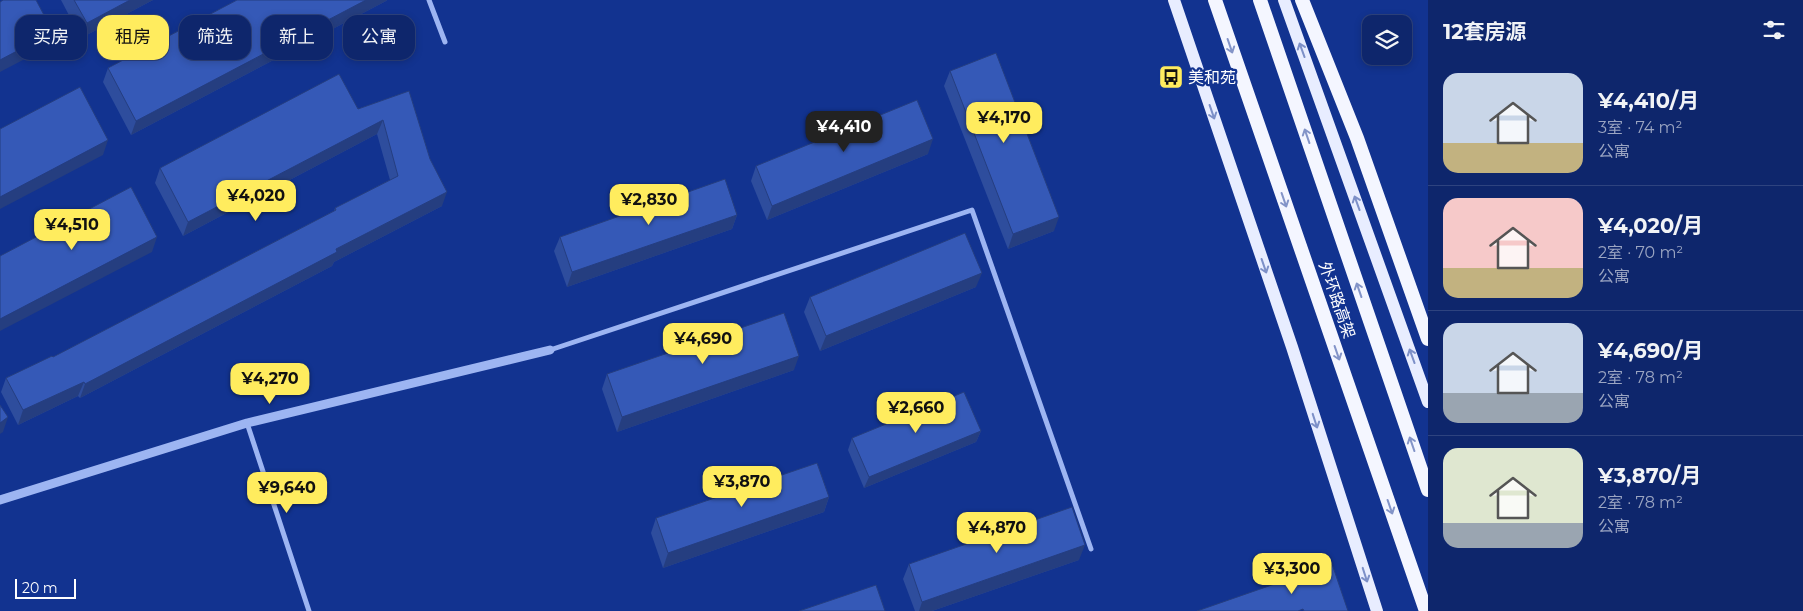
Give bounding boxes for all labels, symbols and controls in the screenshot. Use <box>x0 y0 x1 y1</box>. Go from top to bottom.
chip: 买房 <box>15 15 87 60</box>
chip: 租房 <box>97 15 169 60</box>
chip: 筛选 <box>179 15 251 60</box>
chip: 新上 <box>261 15 333 60</box>
chip: 公寓 <box>343 15 415 60</box>
map controls <box>1362 15 1412 65</box>
button: layers <box>1362 15 1412 65</box>
icon: filters <box>1760 16 1788 44</box>
text: 12套房源 <box>1443 19 1527 44</box>
one-way arrow <box>1226 38 1236 54</box>
one-way arrow <box>1297 43 1306 58</box>
bus stop icon: 美和苑 <box>1158 64 1184 90</box>
place label: 美和苑 <box>1188 68 1236 87</box>
text: ¥4,410/月 <box>1598 88 1699 113</box>
icon: home <box>1483 93 1543 153</box>
pin: ¥4,170 <box>963 102 1045 144</box>
one-way arrow <box>1208 104 1217 120</box>
text: ¥4,170 <box>977 108 1031 127</box>
pin: ¥4,410 <box>803 110 885 153</box>
text: ¥4,410 <box>817 117 871 136</box>
text: 3室 · 74 m² <box>1598 118 1682 137</box>
one-way arrow <box>1302 129 1311 145</box>
text: 公寓 <box>1598 142 1630 161</box>
pin: ¥4,020 <box>215 180 297 222</box>
pin: ¥2,830 <box>608 184 690 226</box>
text: ¥4,020 <box>227 186 285 205</box>
text: ¥2,830 <box>621 190 677 209</box>
one-way arrow <box>1280 191 1289 207</box>
one-way arrow <box>1352 196 1361 211</box>
pin: ¥4,510 <box>31 208 113 251</box>
text: ¥4,020/月 <box>1598 213 1703 238</box>
text: ¥4,510 <box>45 215 99 234</box>
icon: home <box>1483 218 1543 278</box>
text: 2室 · 70 m² <box>1598 243 1683 262</box>
one-way arrow <box>1260 258 1269 274</box>
street label: 外环路高架 <box>1315 259 1359 341</box>
text: 公寓 <box>1598 267 1630 286</box>
one-way arrow <box>1354 282 1364 298</box>
pin: ¥4,690 <box>662 322 744 365</box>
text: ¥4,690 <box>674 329 732 348</box>
text: ¥4,690/月 <box>1598 338 1703 363</box>
icon: home <box>1483 343 1543 403</box>
one-way arrow <box>1333 345 1342 360</box>
one-way arrow <box>1407 349 1416 364</box>
pin: ¥4,270 <box>229 362 311 405</box>
text: 2室 · 78 m² <box>1598 368 1683 387</box>
text: ¥4,270 <box>241 369 299 388</box>
pin: ¥2,660 <box>875 392 957 434</box>
text: 公寓 <box>1598 392 1630 411</box>
text: ¥2,660 <box>888 398 944 417</box>
one-way arrow <box>1311 412 1321 428</box>
one-way arrow <box>1407 437 1416 452</box>
text: ¥3,870/月 <box>1598 463 1701 488</box>
pin: ¥3,870 <box>701 466 783 508</box>
icon: home <box>1483 468 1543 528</box>
pin: ¥9,640 <box>246 472 328 514</box>
text: ¥3,870 <box>714 472 770 491</box>
text: ¥9,640 <box>258 478 316 497</box>
text: 2室 · 78 m² <box>1598 493 1683 512</box>
one-way arrow <box>1386 498 1395 514</box>
pin: ¥4,870 <box>956 512 1038 554</box>
text: 公寓 <box>1598 517 1630 536</box>
text: ¥4,870 <box>968 518 1026 537</box>
pin: ¥3,300 <box>1251 552 1333 595</box>
text: ¥3,300 <box>1264 559 1320 578</box>
one-way arrow <box>1361 567 1371 583</box>
scale bar <box>15 576 76 599</box>
text: 20 m <box>22 579 58 597</box>

